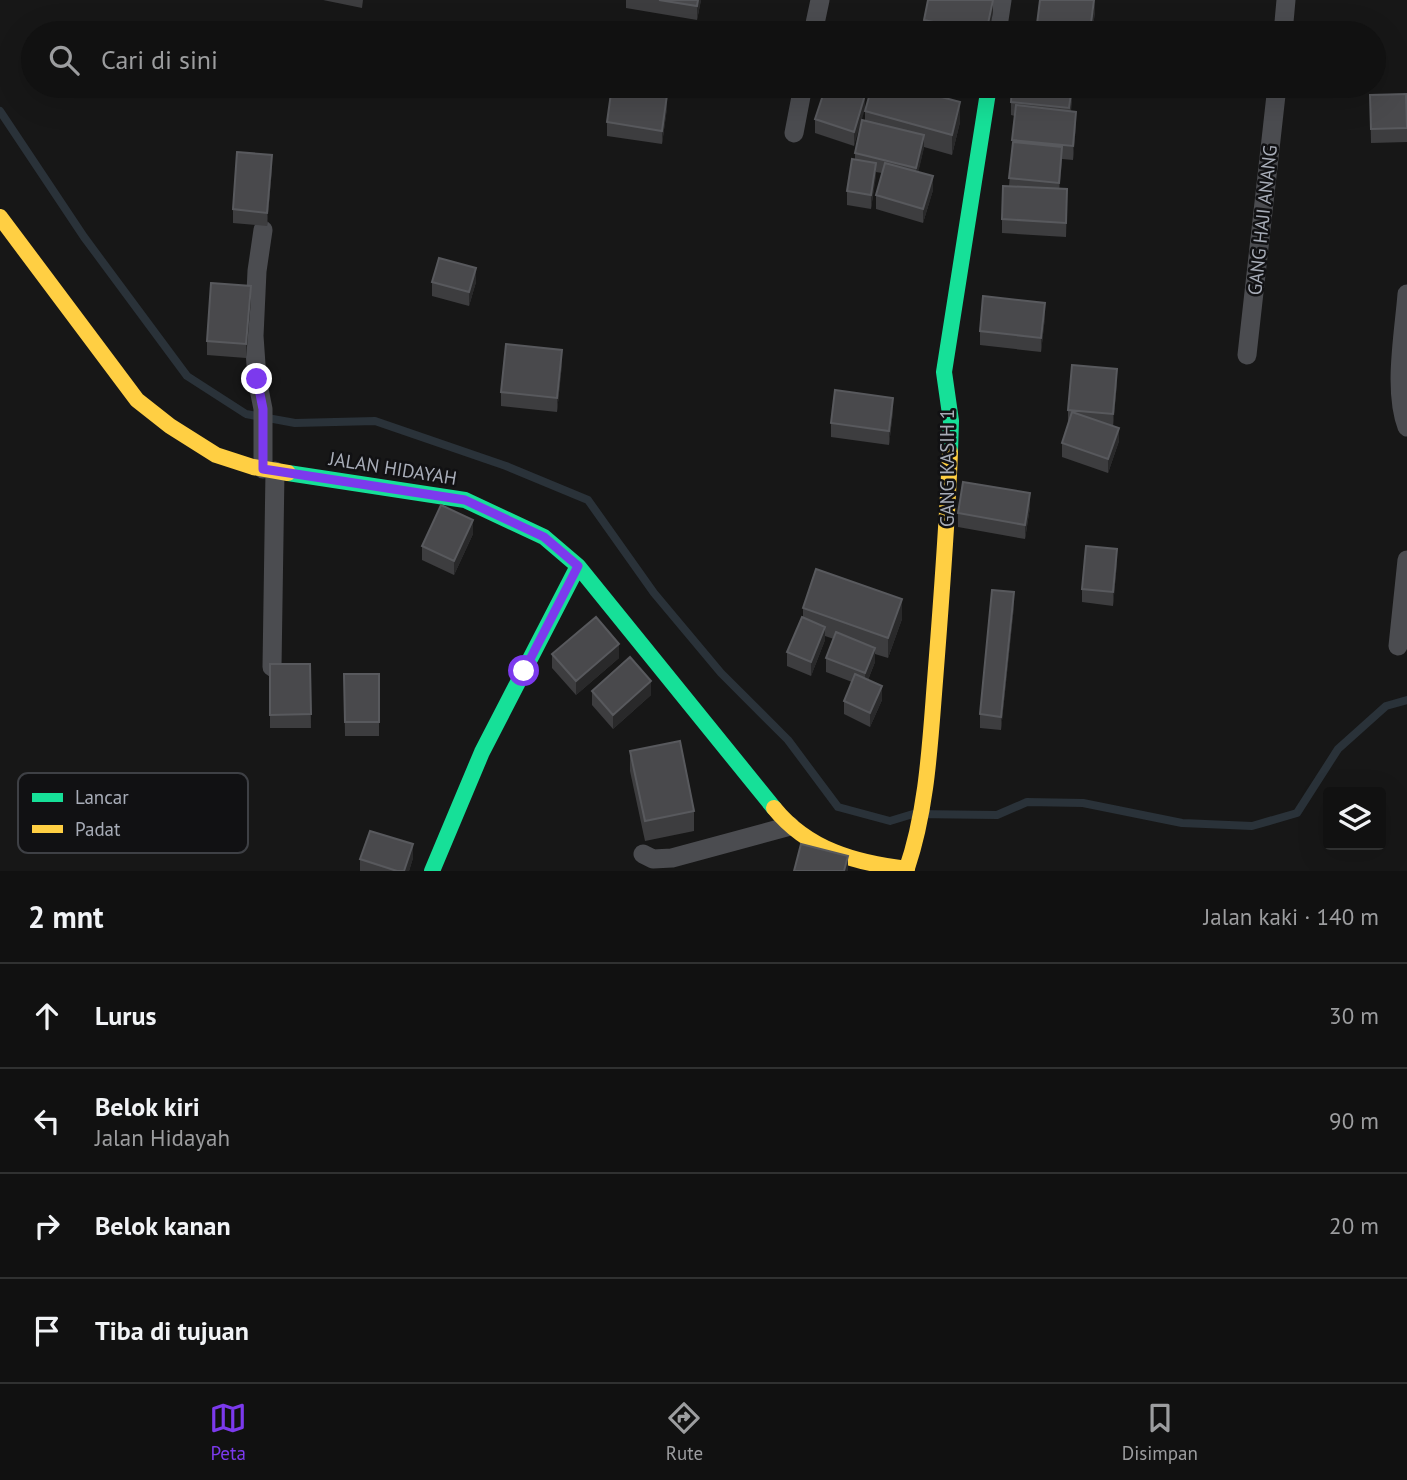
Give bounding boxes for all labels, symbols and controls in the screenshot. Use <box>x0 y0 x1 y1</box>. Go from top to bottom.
search box <box>21 21 1386 98</box>
icon: search <box>45 41 83 79</box>
text: Cari di sini <box>101 43 218 76</box>
street label: GANG HAJI ANANG <box>1242 144 1282 296</box>
route end <box>241 363 272 394</box>
street label: GANG KASIH 1 <box>935 409 959 527</box>
street label: JALAN HIDAYAH <box>327 446 458 490</box>
route start <box>508 655 539 686</box>
legend <box>18 773 248 853</box>
text: Lancar <box>75 785 129 809</box>
map controls <box>1323 787 1386 850</box>
button: layers <box>1323 787 1386 850</box>
text: Padat <box>75 817 121 841</box>
text: 2 mnt <box>28 897 104 936</box>
text: Jalan kaki · 140 m <box>1204 902 1379 931</box>
icon: ahead <box>28 997 66 1035</box>
text: Lurus <box>95 999 156 1032</box>
text: 30 m <box>1329 1001 1379 1030</box>
text: Belok kiri <box>95 1090 200 1123</box>
icon: left <box>28 1102 66 1140</box>
text: 90 m <box>1329 1106 1379 1135</box>
text: Jalan Hidayah <box>95 1123 230 1152</box>
icon: right <box>28 1207 66 1245</box>
text: Belok kanan <box>95 1209 231 1242</box>
text: 20 m <box>1329 1211 1379 1240</box>
icon: arrive <box>28 1312 66 1350</box>
text: Tiba di tujuan <box>95 1314 249 1347</box>
tab: Peta <box>209 1399 247 1465</box>
tab: Rute <box>665 1399 703 1465</box>
tab: Disimpan <box>1122 1399 1198 1465</box>

